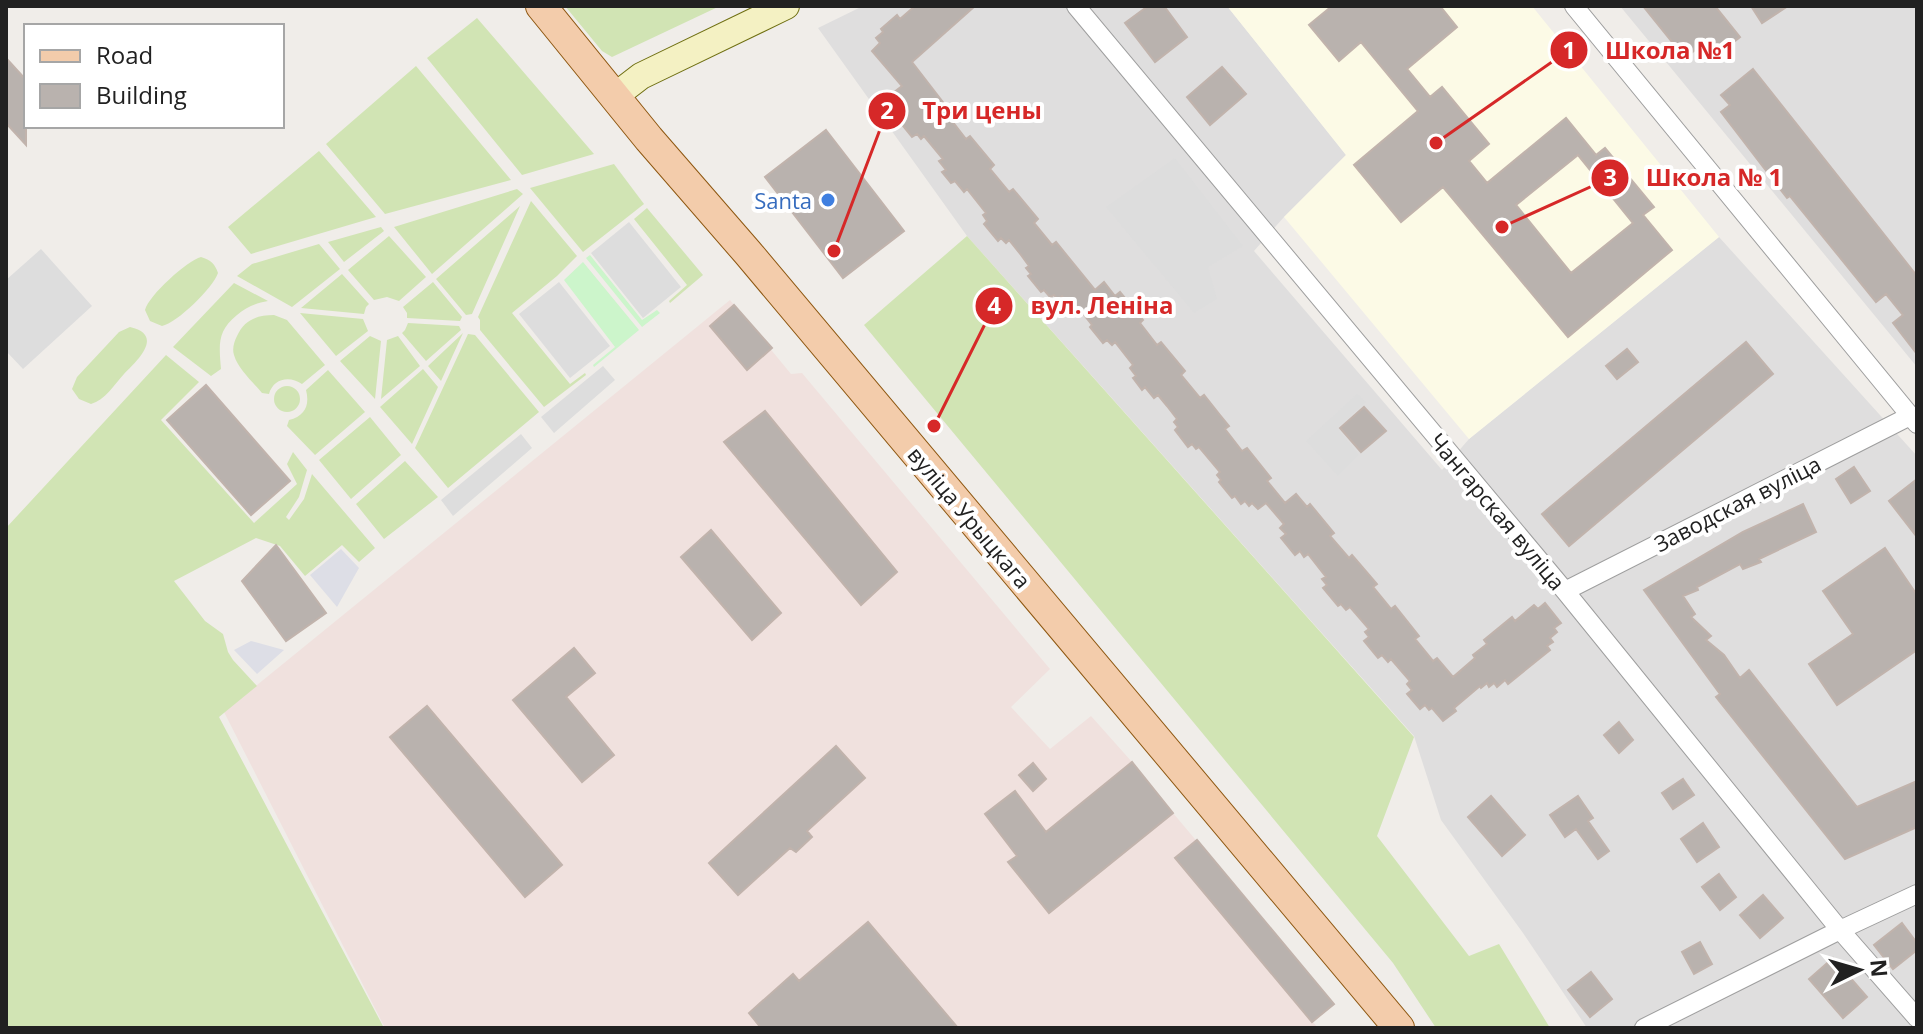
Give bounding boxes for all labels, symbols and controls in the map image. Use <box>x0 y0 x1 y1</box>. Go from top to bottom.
legend <box>24 24 284 128</box>
callout: Школа №1 <box>1549 26 1752 74</box>
text: 1 <box>1562 33 1576 66</box>
text: Школа №1 <box>1605 33 1735 66</box>
text: Road <box>96 38 153 71</box>
text: Building <box>96 78 187 111</box>
callout: Три цены <box>867 87 1058 135</box>
text: 2 <box>880 93 894 126</box>
text: Три цены <box>922 93 1042 126</box>
callout: Школа № 1 <box>1590 154 1798 202</box>
text: 3 <box>1603 160 1617 193</box>
text: Школа № 1 <box>1646 160 1782 193</box>
place label: Santa <box>754 185 812 215</box>
marker: Santa <box>819 191 837 209</box>
callout: вул. Леніна <box>974 282 1189 330</box>
text: 4 <box>987 288 1001 321</box>
text: вул. Леніна <box>1031 288 1173 321</box>
street label: Чангарская вуліца <box>1423 426 1573 596</box>
street label: вуліца Урыцкага <box>902 440 1038 594</box>
street label: Заводская вуліца <box>1648 448 1826 558</box>
north arrow <box>1819 930 1899 1010</box>
text: N <box>1864 958 1896 978</box>

